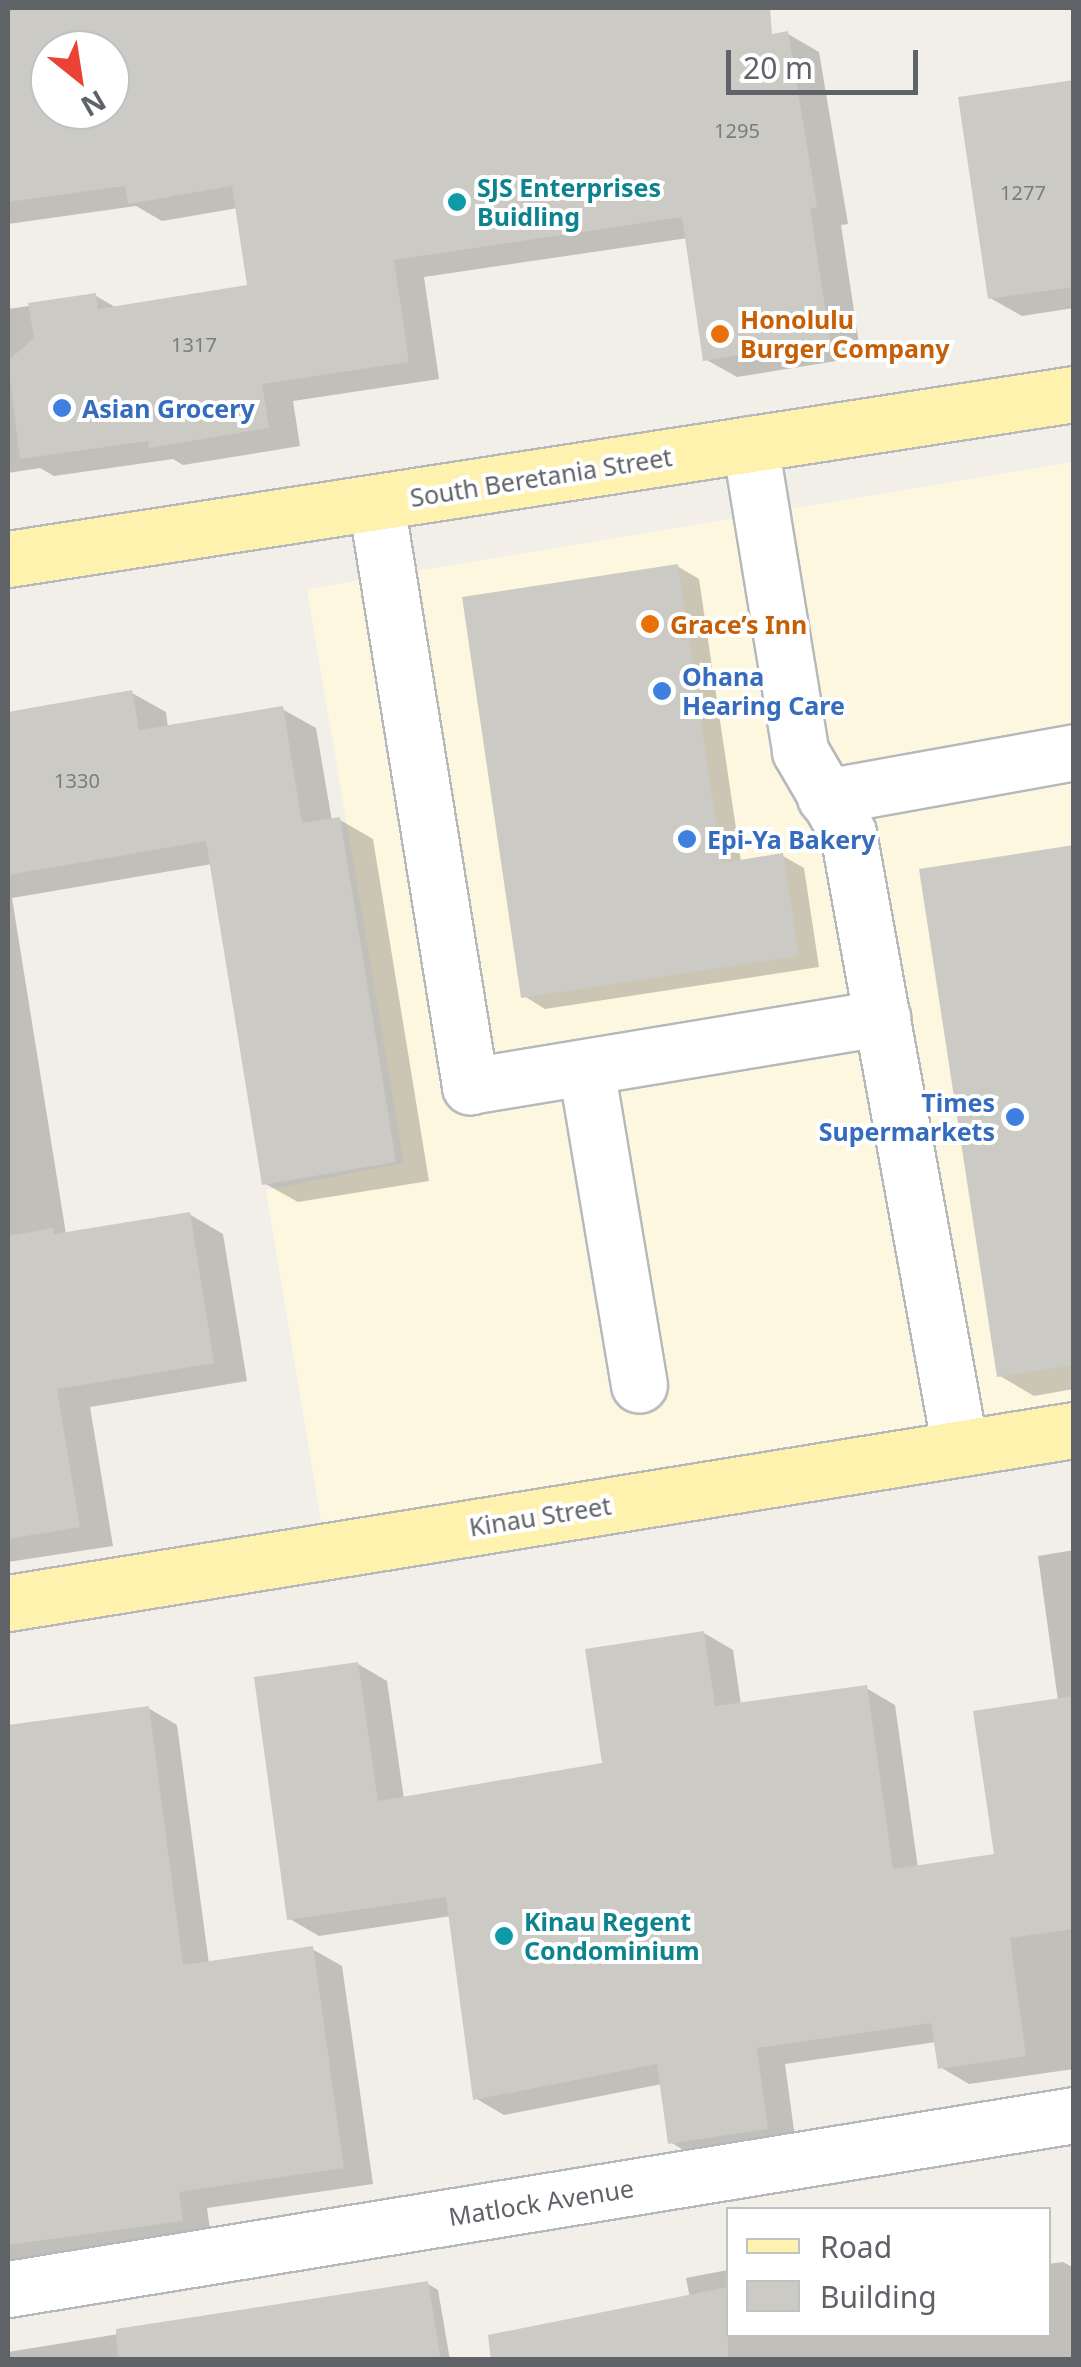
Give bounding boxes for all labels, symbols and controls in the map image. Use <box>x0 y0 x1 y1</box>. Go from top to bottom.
north arrow <box>30 30 130 130</box>
scale bar <box>731 30 924 92</box>
text: 20 m <box>743 47 813 88</box>
text: N <box>75 82 113 126</box>
house number: 1295 <box>714 118 760 142</box>
place label: SJS Enterprises Buidling <box>477 173 661 232</box>
house number: 1277 <box>1000 180 1046 204</box>
marker: SJS Enterprises Buidling <box>446 191 468 213</box>
place label: Honolulu Burger Company <box>740 305 950 364</box>
marker: Honolulu Burger Company <box>709 323 731 345</box>
house number: 1317 <box>171 332 217 356</box>
place label: Asian Grocery <box>82 393 255 423</box>
marker: Asian Grocery <box>51 397 73 419</box>
street label: South Beretania Street <box>408 441 674 513</box>
place label: Grace’s Inn <box>670 609 807 639</box>
marker: Grace’s Inn <box>639 613 661 635</box>
place label: Ohana Hearing Care <box>682 662 845 721</box>
marker: Ohana Hearing Care <box>651 680 673 702</box>
house number: 1330 <box>54 768 100 792</box>
place label: Epi-Ya Bakery <box>707 824 876 854</box>
marker: Epi-Ya Bakery <box>676 828 698 850</box>
place label: Times Supermarkets <box>819 1088 995 1147</box>
marker: Times Supermarkets <box>1004 1106 1026 1128</box>
street label: Kinau Street <box>467 1490 613 1542</box>
place label: Kinau Regent Condominium <box>524 1907 700 1966</box>
marker: Kinau Regent Condominium <box>493 1925 515 1947</box>
street label: Matlock Avenue <box>446 2173 636 2231</box>
legend <box>726 2207 1051 2337</box>
text: Road <box>820 2226 892 2267</box>
text: Building <box>820 2276 937 2317</box>

